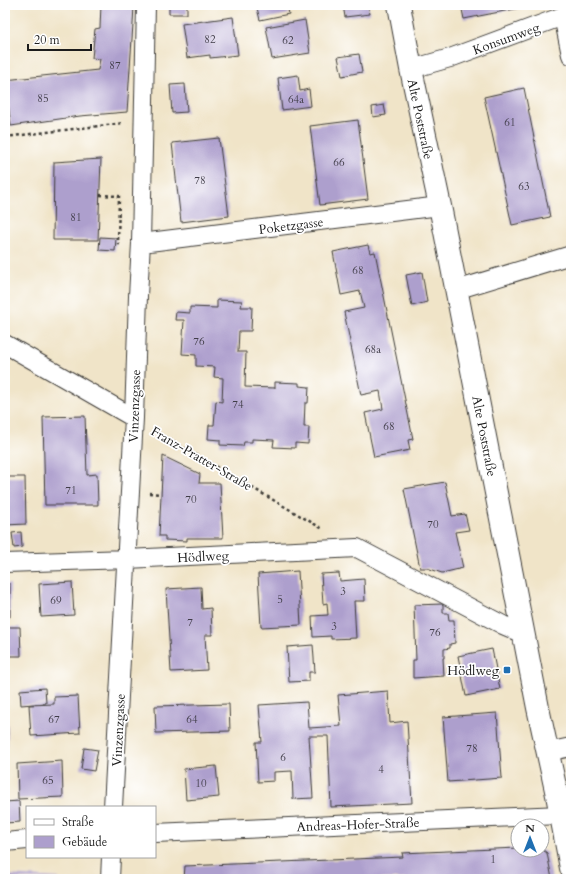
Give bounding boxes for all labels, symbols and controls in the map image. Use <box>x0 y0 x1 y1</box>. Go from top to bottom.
street label: Konsumweg <box>470 18 543 59</box>
scale bar <box>28 26 91 52</box>
text: 20 m <box>34 32 61 48</box>
house number: 82 <box>204 32 216 47</box>
house number: 62 <box>282 33 294 48</box>
house number: 87 <box>109 58 121 73</box>
street label: Alte Poststraße <box>403 77 437 161</box>
house number: 85 <box>37 91 49 106</box>
house number: 64a <box>288 92 304 107</box>
house number: 61 <box>504 115 516 130</box>
house number: 66 <box>333 155 345 170</box>
house number: 78 <box>194 173 206 188</box>
house number: 63 <box>518 179 530 194</box>
house number: 81 <box>70 210 82 225</box>
street label: Poketzgasse <box>258 213 325 239</box>
house number: 68 <box>352 263 364 278</box>
house number: 76 <box>193 334 205 349</box>
house number: 68a <box>365 342 381 357</box>
street label: Vinzenzgasse <box>125 369 145 443</box>
street label: Alte Poststraße <box>467 394 501 478</box>
house number: 74 <box>232 397 244 412</box>
house number: 68 <box>383 419 395 434</box>
street label: Franz-Pratter-Straße <box>148 423 255 495</box>
house number: 71 <box>65 483 77 498</box>
house number: 70 <box>185 492 197 507</box>
house number: 70 <box>427 517 439 532</box>
street label: Hödlweg <box>177 547 230 567</box>
house number: 3 <box>340 584 346 599</box>
house number: 5 <box>277 592 283 607</box>
house number: 69 <box>50 593 62 608</box>
house number: 7 <box>187 615 193 630</box>
house number: 3 <box>331 619 337 634</box>
house number: 76 <box>429 625 441 640</box>
place label: Hödlweg <box>447 662 500 680</box>
marker: Hödlweg <box>502 665 512 675</box>
street label: Vinzenzgasse <box>108 693 130 767</box>
house number: 67 <box>48 712 60 727</box>
house number: 64 <box>186 712 198 727</box>
house number: 78 <box>466 741 478 756</box>
house number: 6 <box>280 750 286 765</box>
house number: 4 <box>378 762 384 777</box>
house number: 65 <box>42 773 54 788</box>
house number: 10 <box>195 776 207 791</box>
legend <box>26 806 156 858</box>
text: Straße <box>62 814 94 830</box>
street label: Andreas-Hofer-Straße <box>296 814 420 836</box>
north arrow <box>510 818 550 858</box>
text: N <box>525 821 535 836</box>
text: Gebäude <box>62 834 107 850</box>
house number: 1 <box>490 852 496 867</box>

